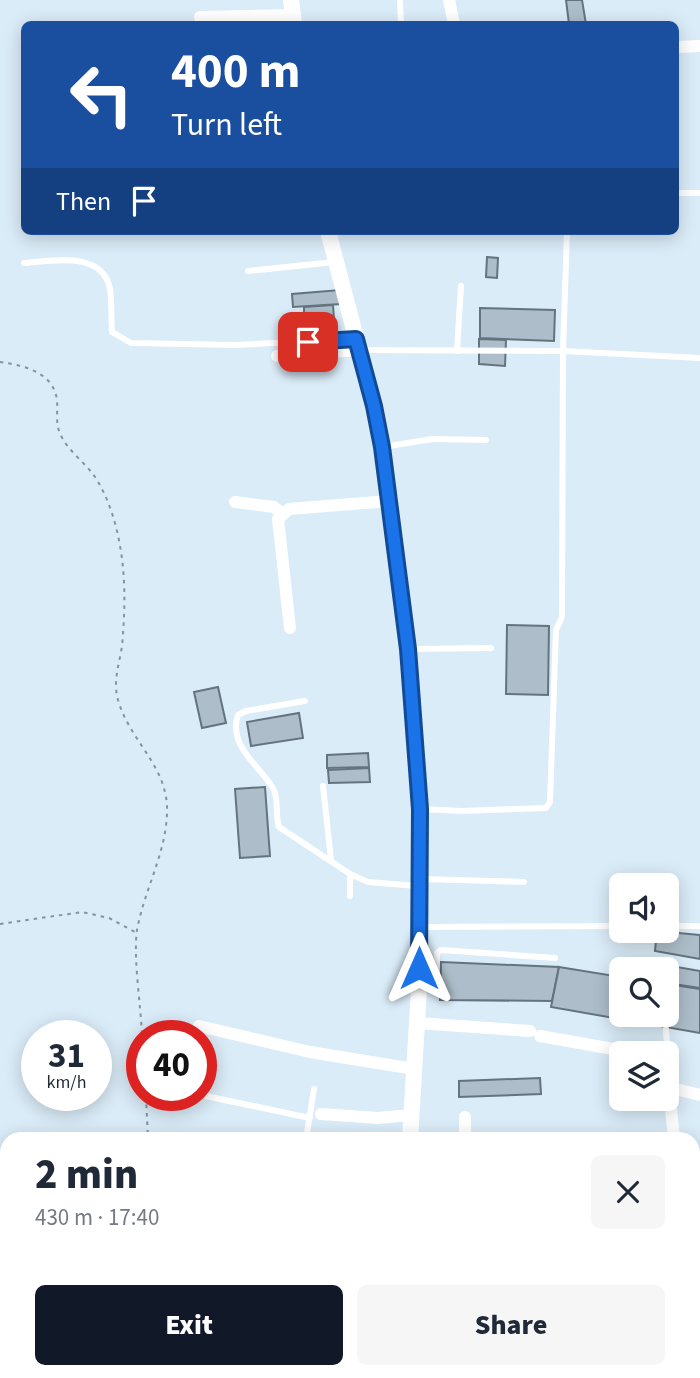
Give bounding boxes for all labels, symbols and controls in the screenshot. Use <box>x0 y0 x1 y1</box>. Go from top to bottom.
text: 400 m <box>171 37 300 107</box>
icon: left <box>56 49 147 140</box>
text: Turn left <box>171 102 282 148</box>
icon: arrive <box>125 182 163 220</box>
text: Then <box>56 183 111 220</box>
pin <box>278 312 338 372</box>
icon: arrive <box>289 323 327 361</box>
map controls <box>609 873 679 1111</box>
button: sound <box>609 873 679 943</box>
position arrow <box>382 931 456 1005</box>
button: search <box>609 957 679 1027</box>
speed limit sign: 40 <box>126 1020 217 1111</box>
text: 31 <box>48 1031 85 1081</box>
button: layers <box>609 1041 679 1111</box>
text: km/h <box>47 1070 86 1095</box>
text: 2 min <box>35 1145 138 1205</box>
button: close <box>591 1155 665 1229</box>
text: 430 m · 17:40 <box>35 1201 159 1234</box>
button: Exit <box>35 1285 343 1365</box>
button: Share <box>357 1285 665 1365</box>

